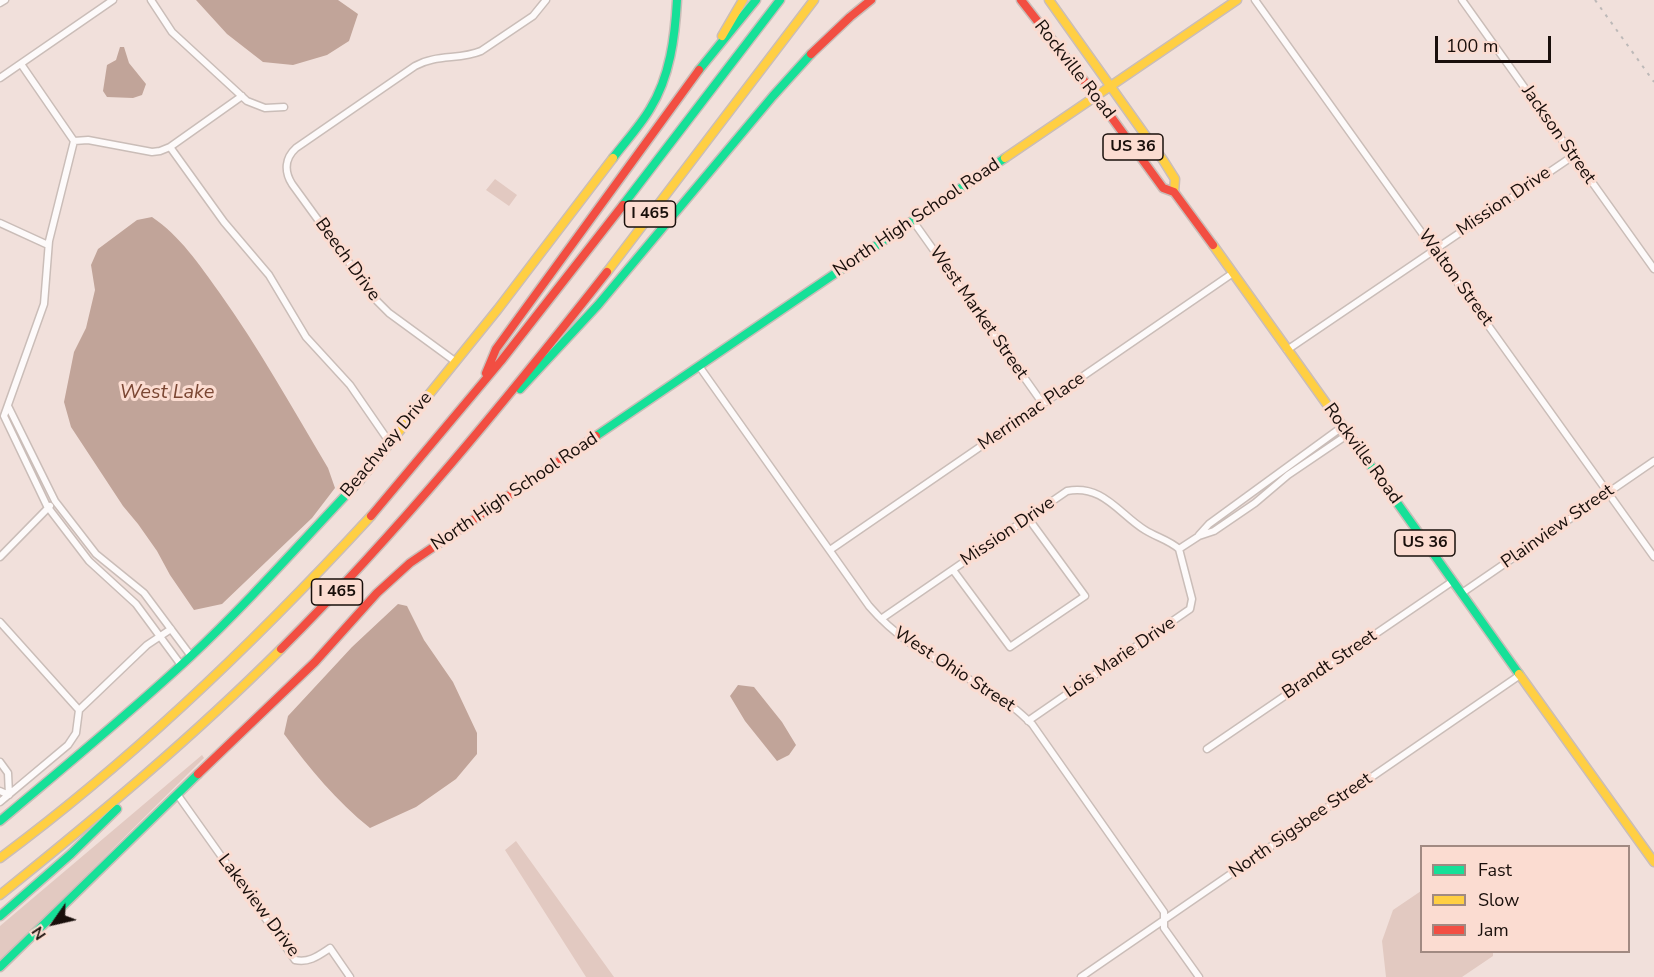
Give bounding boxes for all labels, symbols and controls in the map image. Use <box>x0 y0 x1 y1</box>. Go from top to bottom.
street label: Rockville Road <box>1029 16 1119 124</box>
scale bar <box>1438 24 1554 62</box>
text: 100 m <box>1446 34 1498 58</box>
street label: Jackson Street <box>1516 82 1600 188</box>
road number: US 36 <box>1103 134 1163 160</box>
street label: North High School Road <box>830 154 1004 282</box>
street label: Mission Drive <box>1453 163 1555 241</box>
road number: I 465 <box>624 201 676 227</box>
street label: Beech Drive <box>310 214 384 306</box>
street label: Walton Street <box>1413 226 1497 330</box>
street label: West Market Street <box>924 242 1032 384</box>
street label: Merrimac Place <box>975 368 1089 456</box>
water label: West Lake <box>120 381 214 405</box>
street label: Beachway Drive <box>337 388 437 502</box>
street label: Rockville Road <box>1318 400 1406 508</box>
street label: North High School Road <box>428 428 602 556</box>
street label: Plainview Street <box>1498 480 1618 574</box>
street label: Mission Drive <box>957 493 1059 571</box>
road number: US 36 <box>1395 530 1455 556</box>
road number: I 465 <box>312 579 362 605</box>
street label: Lois Marie Drive <box>1060 613 1180 703</box>
street label: West Ohio Street <box>890 623 1018 717</box>
street label: Brandt Street <box>1279 626 1381 704</box>
street label: North Sigsbee Street <box>1225 769 1377 883</box>
legend <box>1420 845 1630 953</box>
street label: Lakeview Drive <box>212 850 304 962</box>
text: Fast <box>1478 858 1512 882</box>
text: Slow <box>1478 888 1519 912</box>
north arrow <box>24 893 84 953</box>
text: Jam <box>1478 918 1509 942</box>
text: N <box>27 922 52 944</box>

